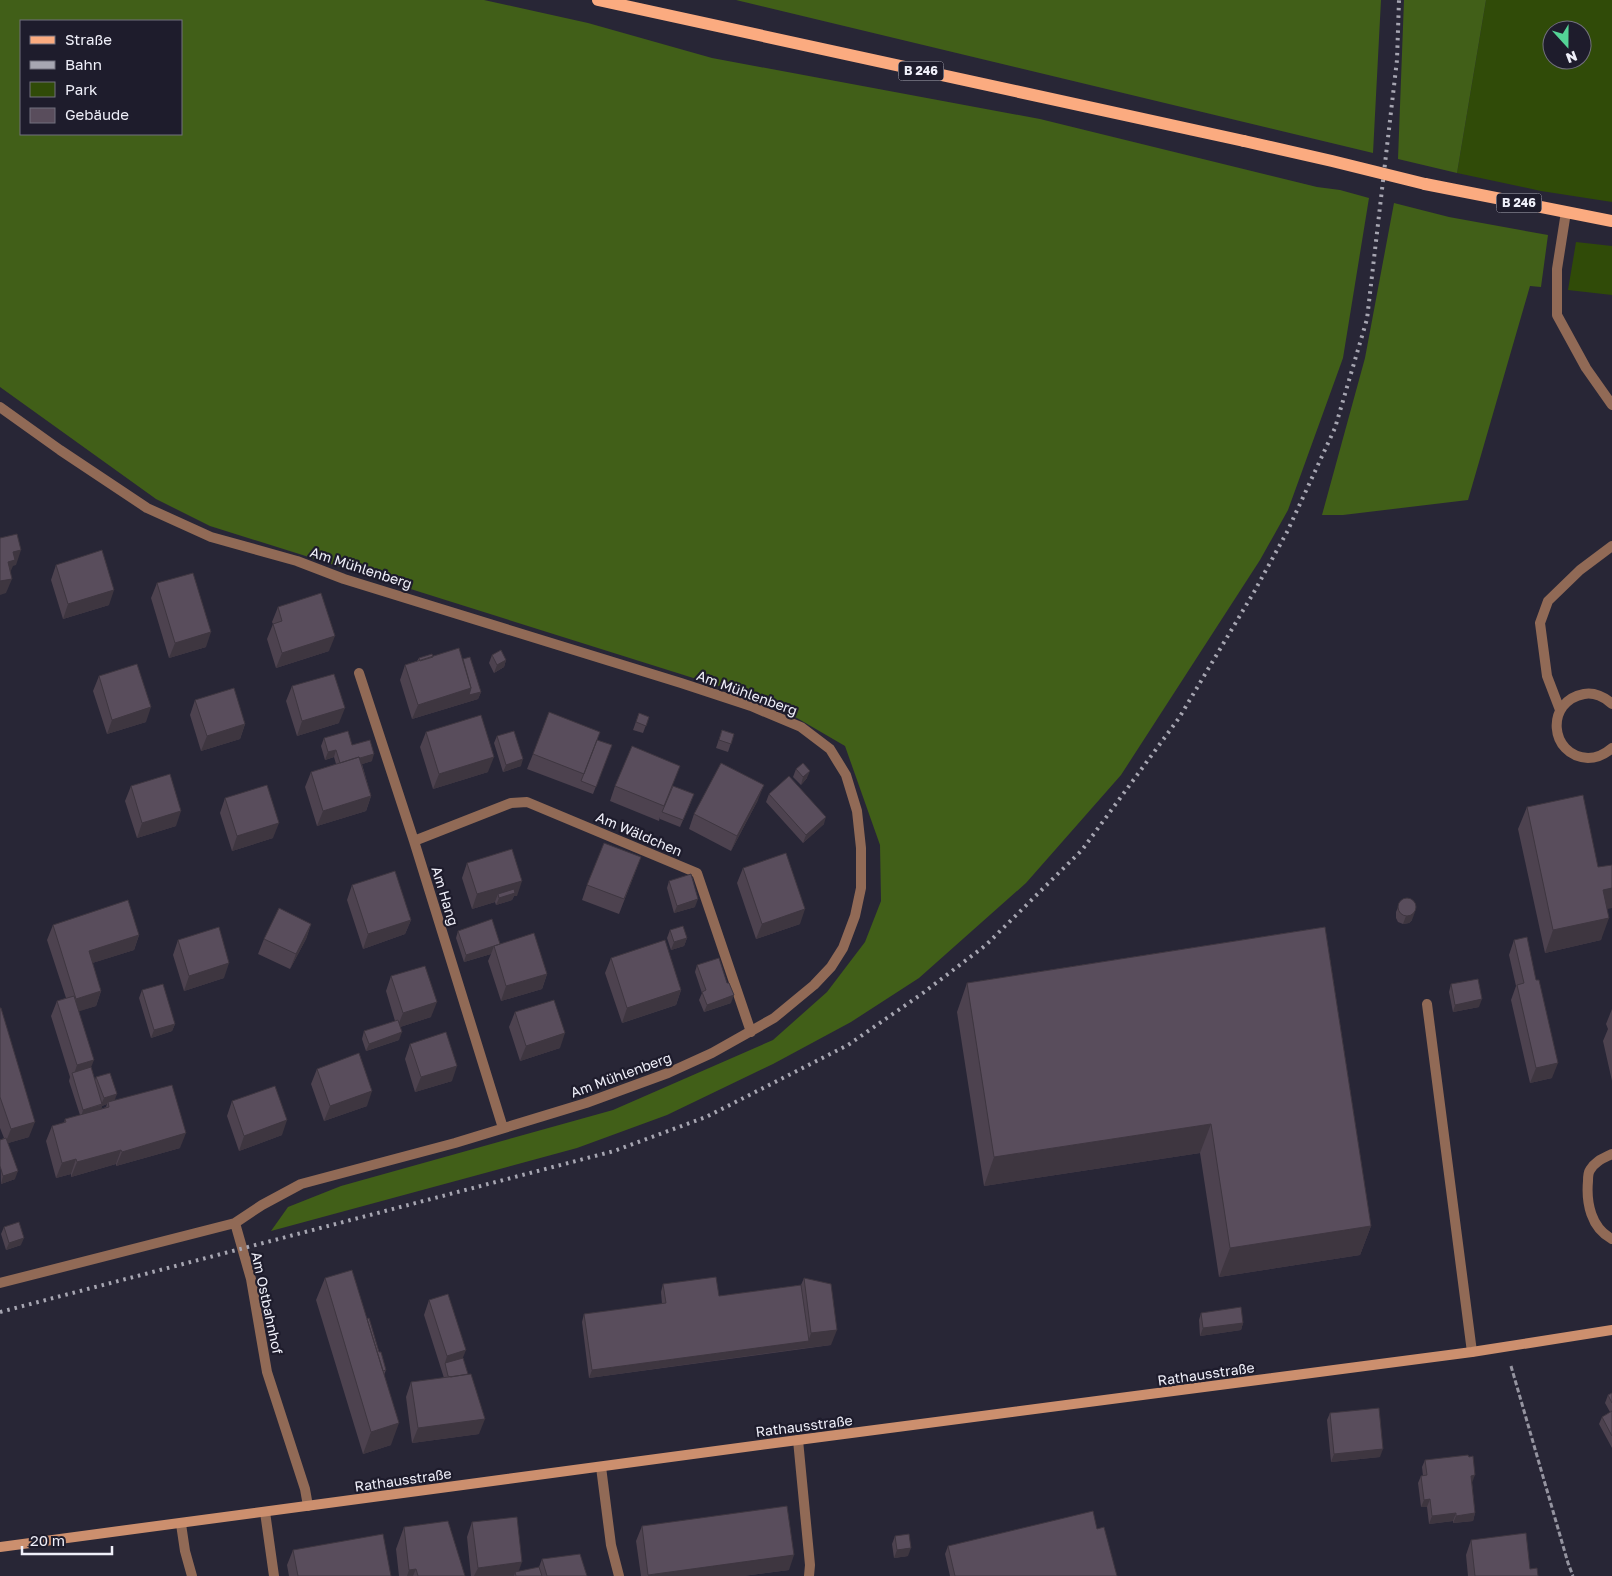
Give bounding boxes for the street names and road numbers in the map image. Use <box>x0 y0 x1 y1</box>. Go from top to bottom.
road number: B 246 <box>898 61 944 80</box>
road number: B 246 <box>1496 194 1542 212</box>
street label: Am Mühlenberg <box>308 543 414 592</box>
street label: Am Mühlenberg <box>694 666 800 719</box>
street label: Am Wäldchen <box>594 808 685 859</box>
street label: Am Hang <box>428 864 463 928</box>
street label: Am Mühlenberg <box>568 1048 674 1101</box>
street label: Am Ostbahnhof <box>248 1250 287 1356</box>
street label: Rathausstraße <box>1156 1358 1255 1389</box>
street label: Rathausstraße <box>754 1411 853 1440</box>
street label: Rathausstraße <box>353 1464 452 1495</box>

